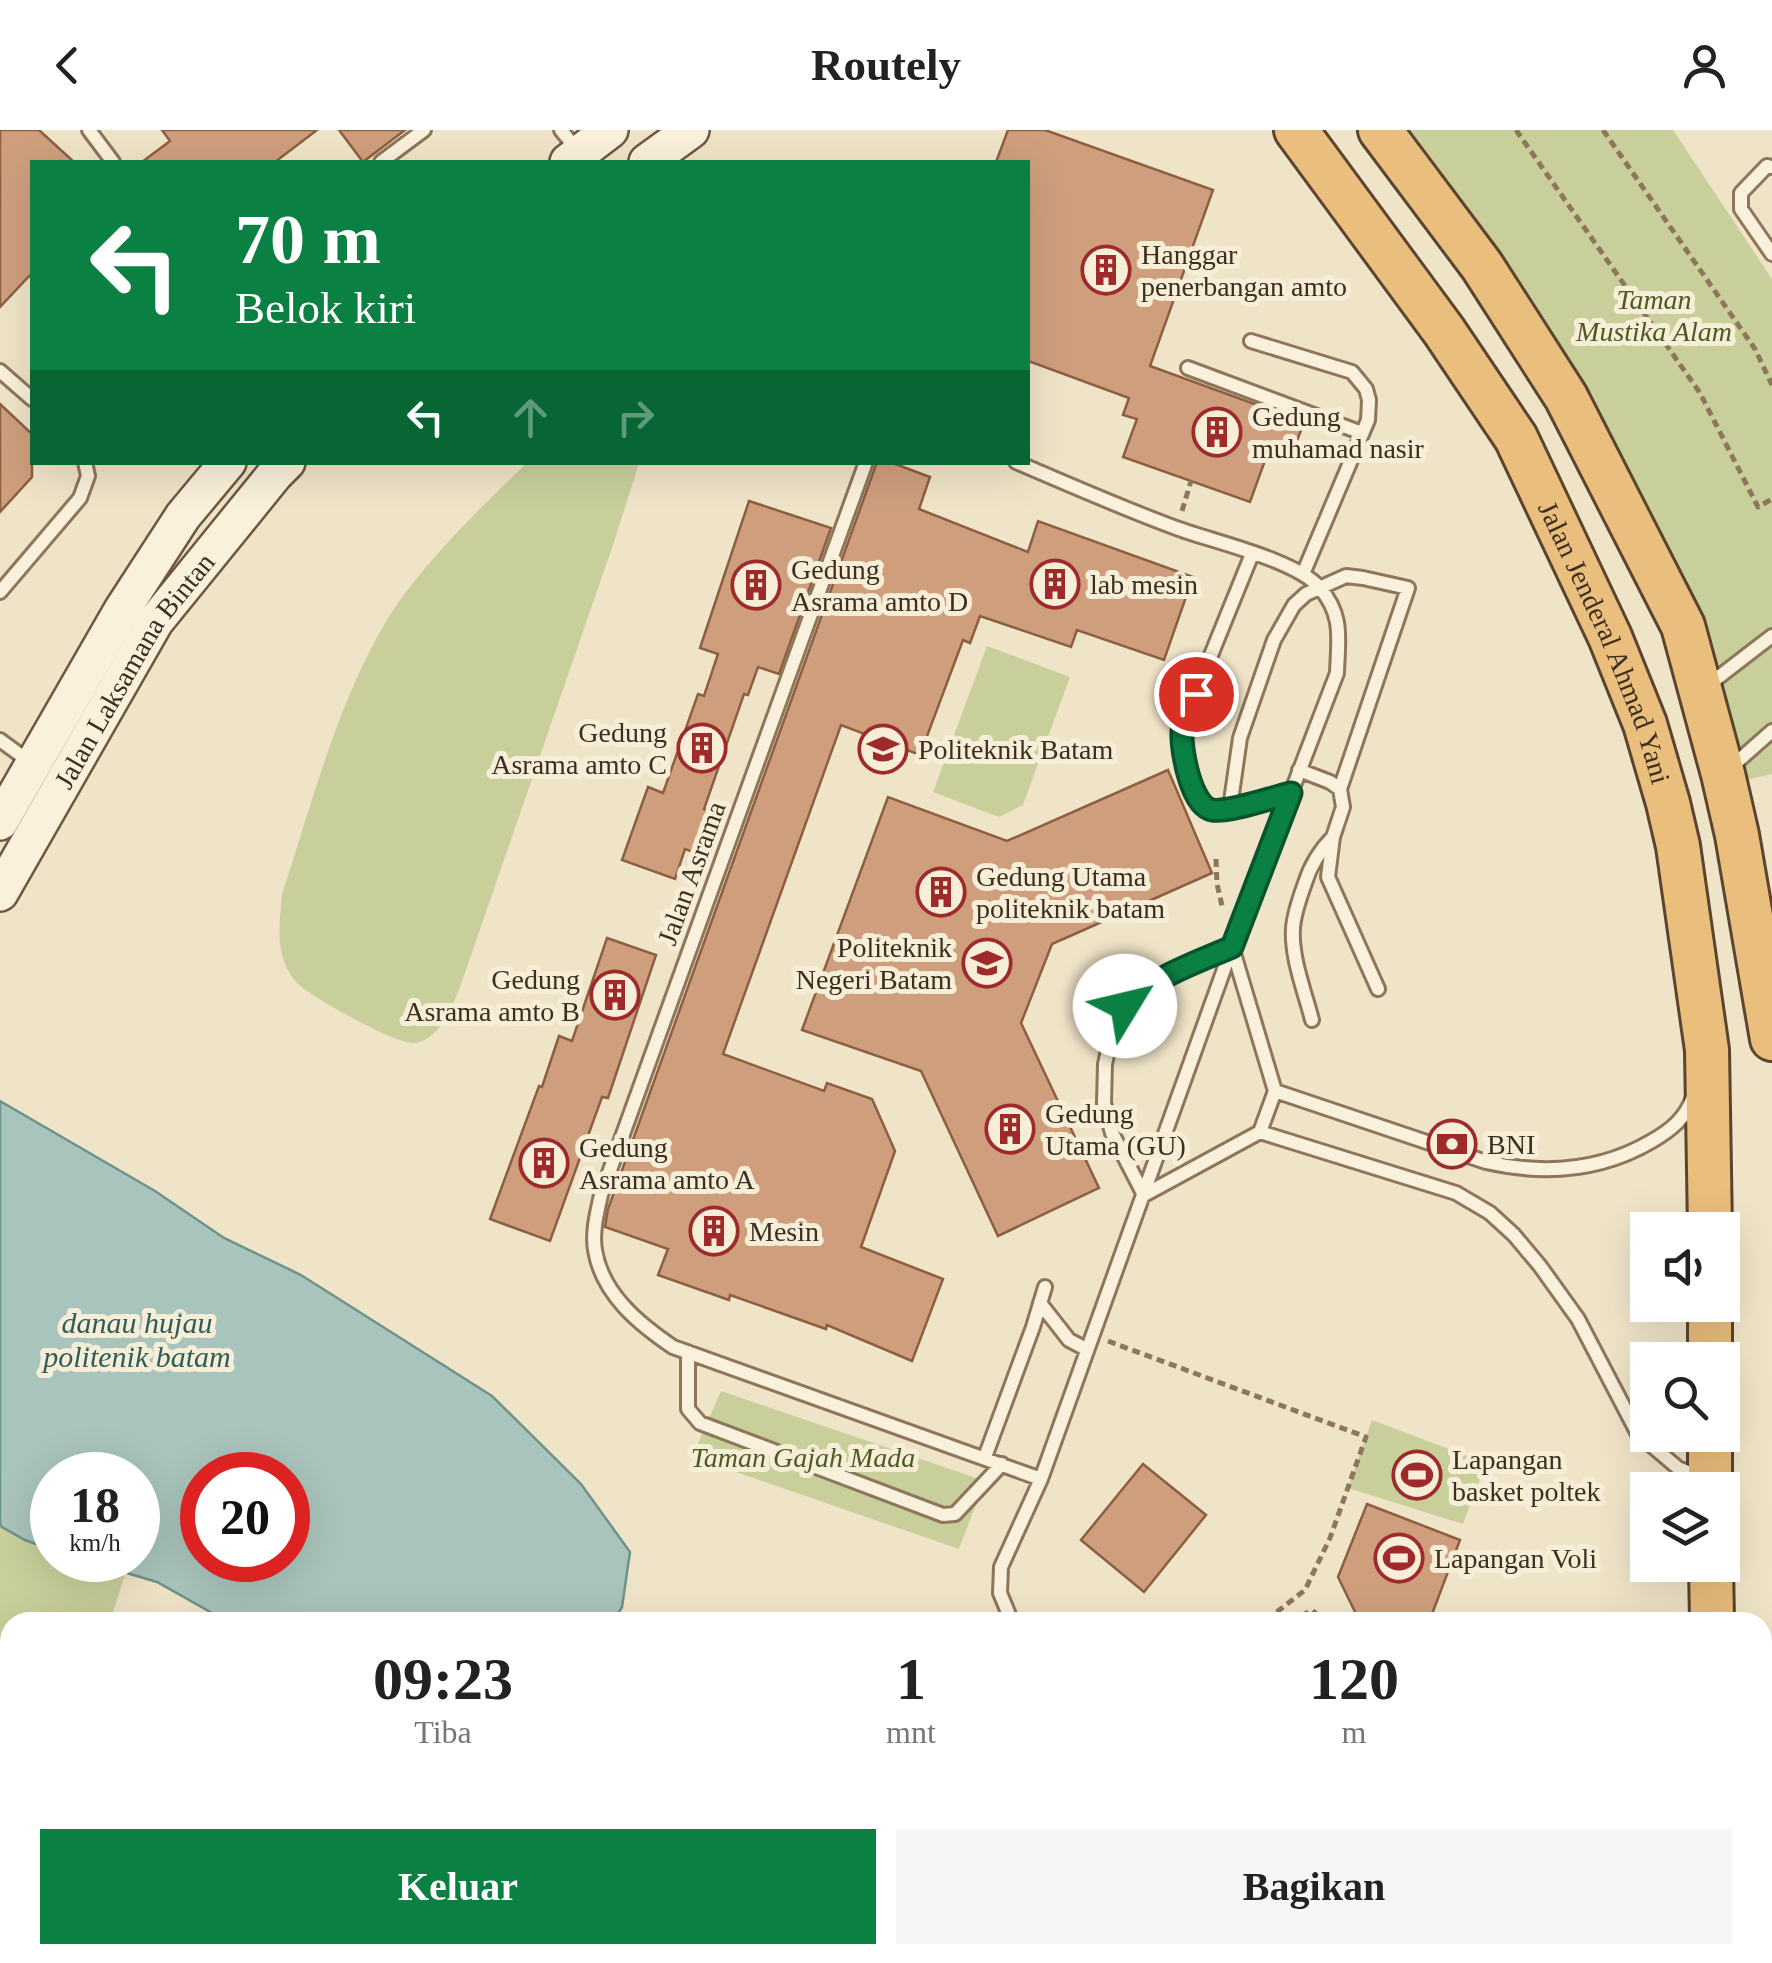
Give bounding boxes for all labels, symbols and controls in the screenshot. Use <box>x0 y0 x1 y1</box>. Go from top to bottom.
icon: back <box>40 38 95 93</box>
icon: person <box>1677 38 1732 93</box>
text: Routely <box>811 40 961 90</box>
icon: left <box>70 200 200 330</box>
text: 70 m <box>235 201 381 278</box>
place label: Hanggar penerbangan amto <box>1141 239 1347 302</box>
building icon: Hanggar penerbangan amto <box>1080 244 1132 296</box>
text: Belok kiri <box>235 283 416 333</box>
park label: Taman Mustika Alam <box>1575 284 1732 347</box>
icon: left <box>398 390 453 445</box>
icon: ahead <box>503 390 558 445</box>
icon: right <box>608 390 663 445</box>
place label: Gedung muhamad nasir <box>1252 401 1425 464</box>
building icon: Gedung muhamad nasir <box>1191 406 1243 458</box>
street label: Jalan Jenderal Ahmad Yani <box>1532 496 1677 788</box>
street label: Jalan Laksamana Bintan <box>48 547 221 794</box>
place label: Gedung Asrama amto D <box>791 554 968 617</box>
building icon: lab mesin <box>1029 558 1081 610</box>
building icon: Gedung Asrama amto D <box>730 559 782 611</box>
place label: lab mesin <box>1090 569 1198 600</box>
pin <box>1154 652 1239 737</box>
icon: arrive <box>1169 667 1224 722</box>
place label: Gedung Asrama amto C <box>491 717 667 780</box>
building icon: Gedung Asrama amto C <box>676 722 728 774</box>
school or university icon: Politeknik Batam <box>857 723 909 775</box>
place label: Politeknik Batam <box>918 734 1113 765</box>
street label: Jalan Asrama <box>651 797 732 949</box>
place label: Gedung Utama politeknik batam <box>976 861 1165 924</box>
building icon: Gedung Utama politeknik batam <box>915 866 967 918</box>
place label: Politeknik Negeri Batam <box>796 932 952 995</box>
school or university icon: Politeknik Negeri Batam <box>961 937 1013 989</box>
position arrow <box>1073 954 1177 1058</box>
place label: Gedung Asrama amto B <box>404 964 580 1027</box>
building icon: Gedung Asrama amto B <box>589 969 641 1021</box>
place label: Gedung Utama (GU) <box>1045 1098 1186 1161</box>
building icon: Gedung Utama (GU) <box>984 1103 1036 1155</box>
bank icon: BNI <box>1426 1118 1478 1170</box>
place label: BNI <box>1487 1129 1535 1160</box>
place label: Gedung Asrama amto A <box>579 1132 756 1195</box>
building icon: Gedung Asrama amto A <box>518 1137 570 1189</box>
building icon: Mesin <box>688 1205 740 1257</box>
map controls <box>1630 1212 1740 1582</box>
button: sound <box>1630 1212 1740 1322</box>
place label: Mesin <box>749 1216 819 1247</box>
water label: danau hujau politenik batam <box>41 1306 231 1373</box>
button: search <box>1630 1342 1740 1452</box>
park label: Taman Gajah Mada <box>691 1442 915 1473</box>
place label: Lapangan basket poltek <box>1452 1444 1601 1507</box>
sports icon: Lapangan basket poltek <box>1391 1449 1443 1501</box>
speed limit sign: 20 <box>180 1452 310 1582</box>
button: layers <box>1630 1472 1740 1582</box>
text: 18 <box>70 1477 120 1533</box>
text: km/h <box>69 1529 121 1556</box>
sports icon: Lapangan Voli <box>1373 1532 1425 1584</box>
place label: Lapangan Voli <box>1434 1543 1597 1574</box>
text: 09:23 <box>373 1646 513 1712</box>
text: 1 <box>896 1646 926 1712</box>
text: 120 <box>1309 1646 1399 1712</box>
text: Tiba <box>414 1714 472 1750</box>
text: mnt <box>886 1714 936 1750</box>
text: m <box>1341 1714 1366 1750</box>
button: Keluar <box>40 1829 876 1944</box>
button: Bagikan <box>896 1829 1732 1944</box>

